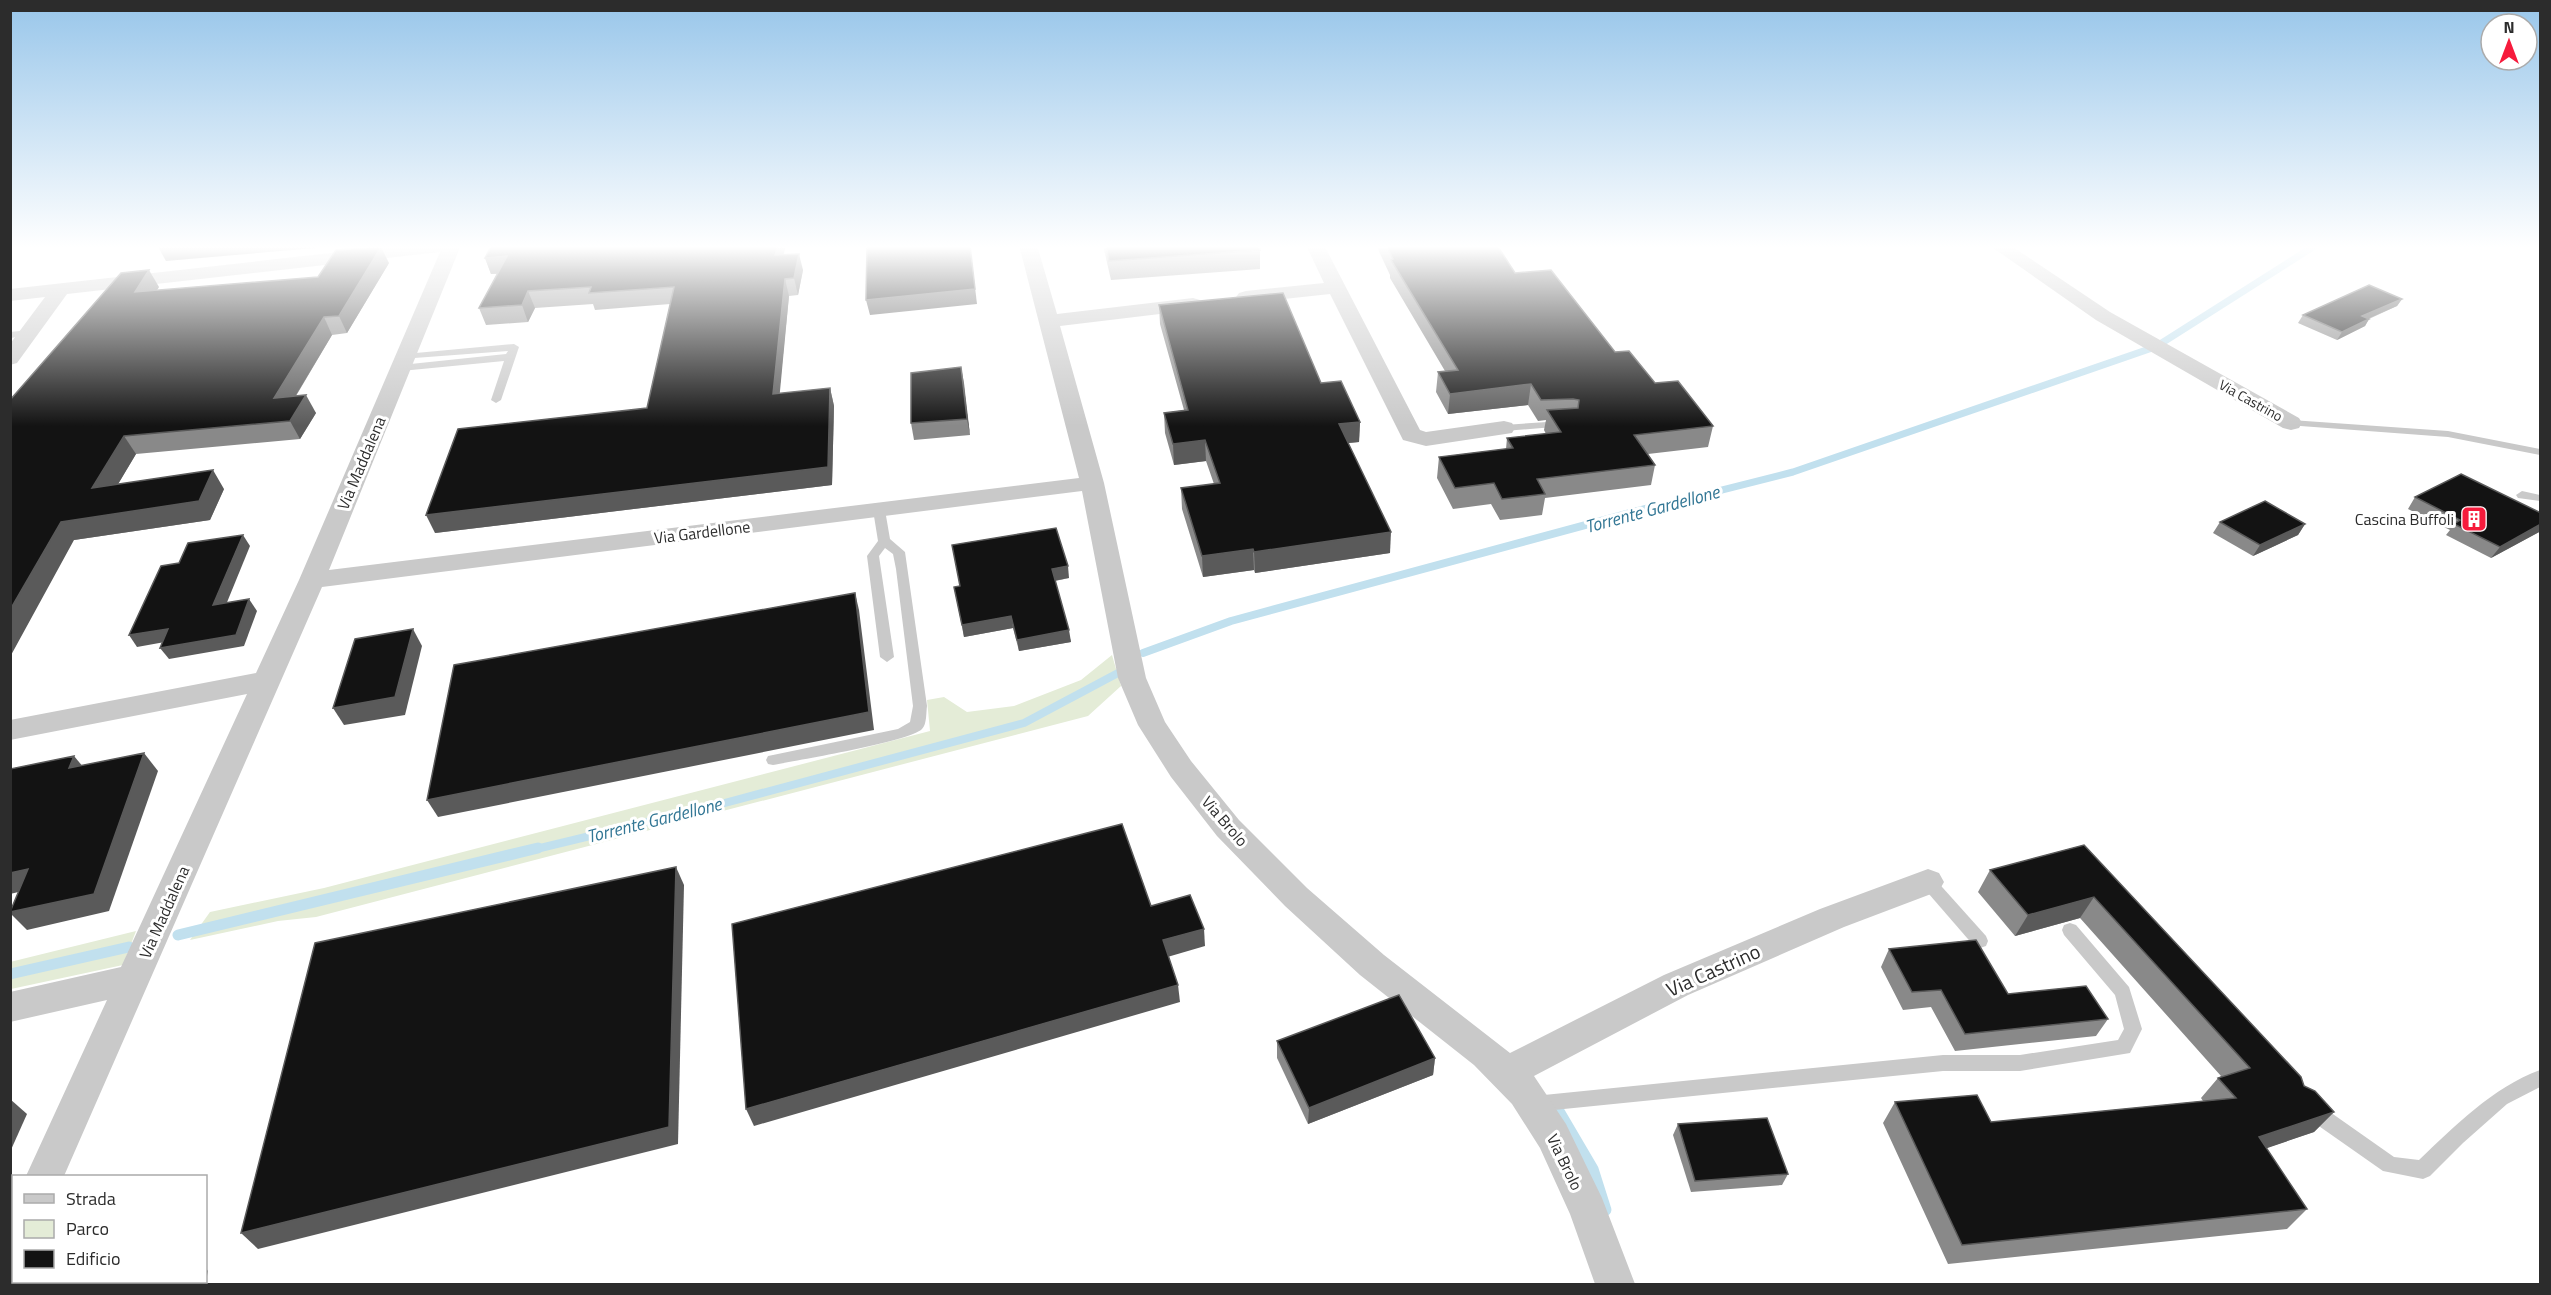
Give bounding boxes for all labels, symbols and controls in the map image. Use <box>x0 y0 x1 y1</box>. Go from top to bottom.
north arrow <box>2479 12 2539 72</box>
text: N <box>2503 15 2515 39</box>
street label: Via Castrino <box>2215 374 2287 426</box>
street label: Via Maddalena <box>331 413 391 513</box>
water label: Torrente Gardellone <box>1582 478 1724 540</box>
building icon: Cascina Buffoli <box>2459 504 2489 534</box>
place label: Cascina Buffoli <box>2355 507 2454 531</box>
street label: Via Gardellone <box>653 514 751 550</box>
water label: Torrente Gardellone <box>584 790 726 850</box>
street label: Via Brolo <box>1196 790 1254 852</box>
street label: Via Maddalena <box>133 862 195 962</box>
street label: Via Castrino <box>1661 935 1765 1005</box>
street label: Via Brolo <box>1541 1130 1589 1194</box>
legend <box>12 1175 207 1283</box>
text: Strada <box>66 1185 116 1212</box>
text: Parco <box>66 1215 109 1242</box>
text: Edificio <box>66 1245 120 1272</box>

